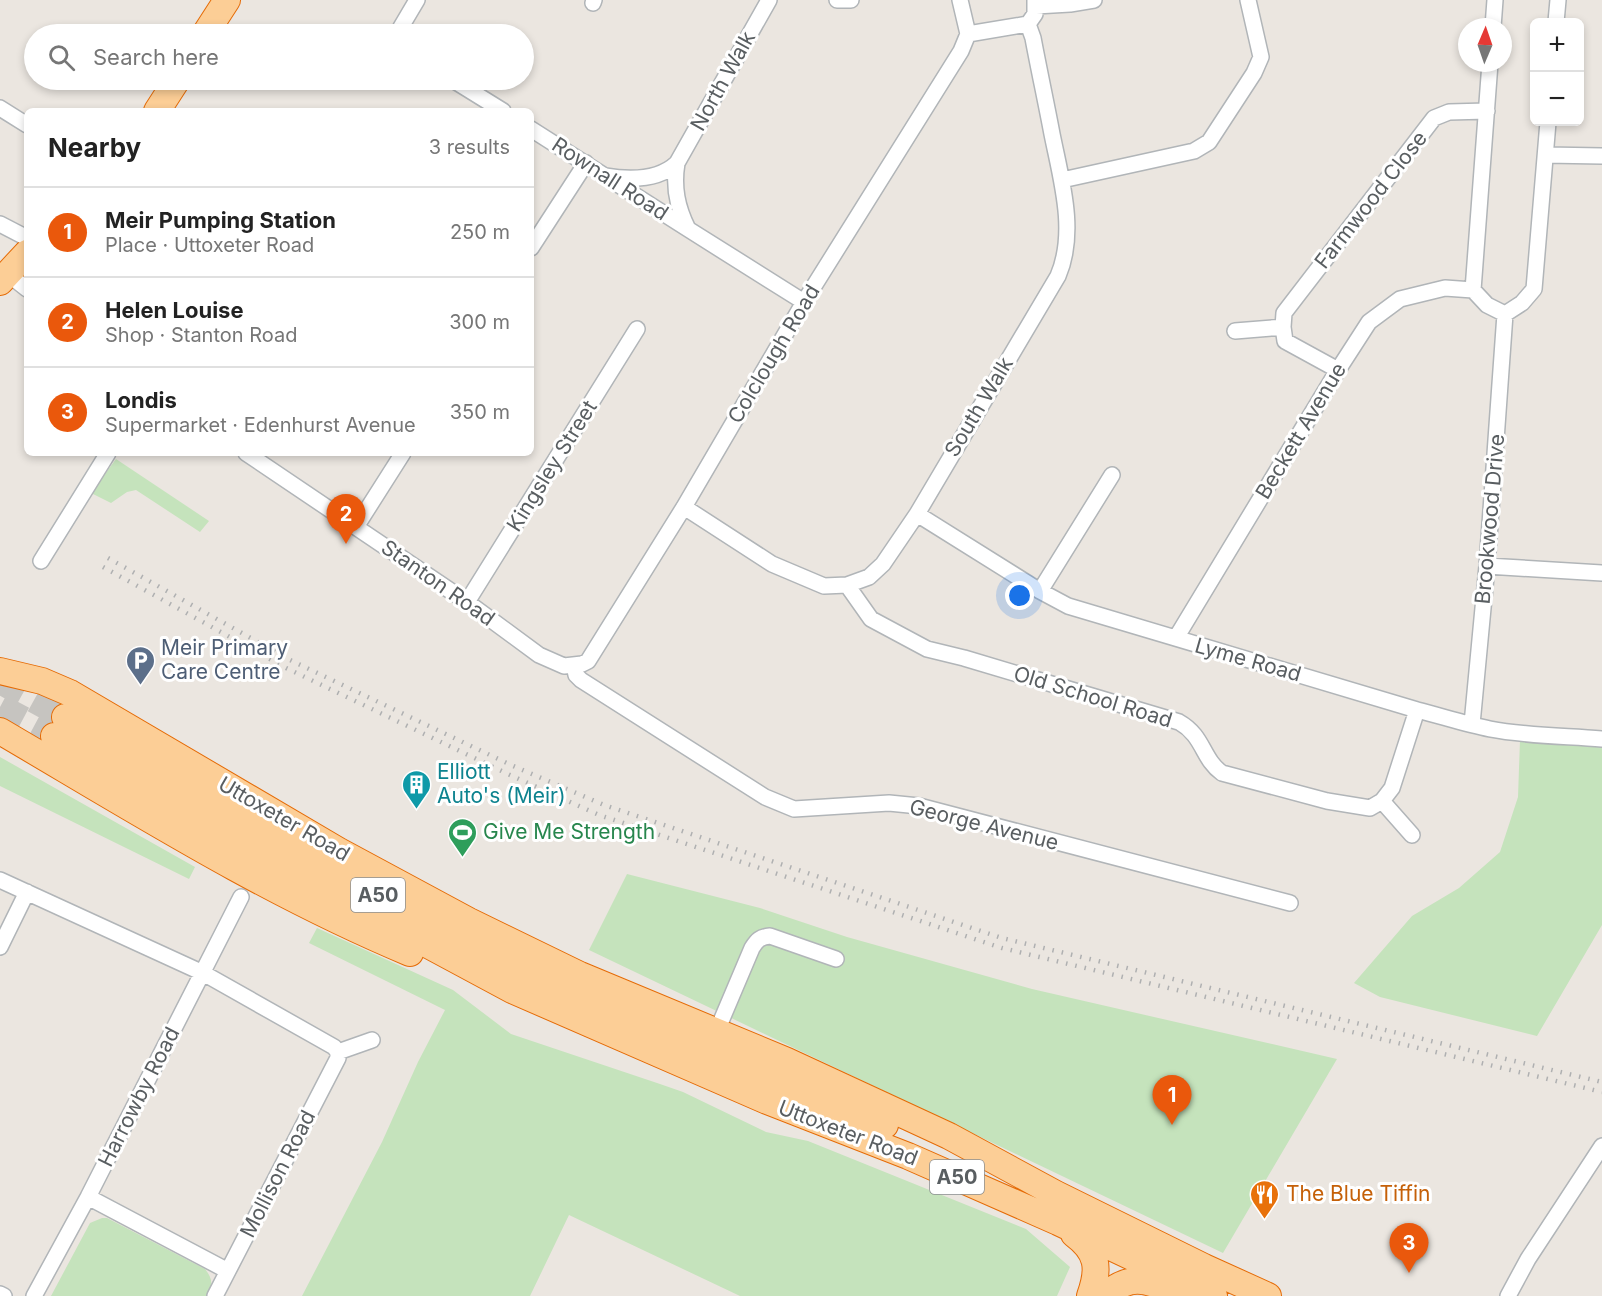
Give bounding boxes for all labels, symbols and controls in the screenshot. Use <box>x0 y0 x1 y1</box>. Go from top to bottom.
north arrow <box>1458 18 1512 72</box>
map controls <box>1530 18 1584 126</box>
button: + <box>1530 18 1584 72</box>
search box <box>24 24 534 90</box>
street label: North Walk <box>685 26 760 135</box>
icon: search <box>45 41 78 74</box>
text: Search here <box>93 44 219 70</box>
button: − <box>1530 72 1584 126</box>
street label: Farmwood Close <box>1309 126 1432 273</box>
text: Nearby <box>48 132 141 163</box>
street label: Rownall Road <box>547 132 673 225</box>
text: 3 results <box>429 135 510 159</box>
text: Meir Pumping Station <box>105 207 336 233</box>
text: 1 <box>63 220 72 244</box>
text: 250 m <box>450 220 510 244</box>
text: Place · Uttoxeter Road <box>105 233 314 257</box>
street label: Colclough Road <box>722 280 825 427</box>
text: Helen Louise <box>105 297 244 323</box>
text: 2 <box>61 310 74 334</box>
text: 300 m <box>449 310 510 334</box>
text: Shop · Stanton Road <box>105 323 297 347</box>
street label: South Walk <box>939 352 1018 461</box>
street label: Beckett Avenue <box>1250 358 1351 503</box>
text: Londis <box>105 387 177 413</box>
street label: Kingsley Street <box>501 395 602 536</box>
text: 3 <box>61 400 74 424</box>
text: 350 m <box>450 400 510 424</box>
text: Supermarket · Edenhurst Avenue <box>105 413 416 437</box>
street label: Brookwood Drive <box>1470 433 1509 605</box>
pin: 2 <box>326 494 366 544</box>
street label: Stanton Road <box>377 534 500 631</box>
your location <box>1005 581 1034 610</box>
street label: Lyme Road <box>1192 632 1304 687</box>
place label: Meir Primary Care Centre <box>161 635 288 684</box>
parking icon: Meir Primary Care Centre <box>124 644 156 686</box>
street label: Old School Road <box>1011 660 1176 733</box>
place label: Elliott Auto's (Meir) <box>437 759 566 808</box>
building icon: Elliott Auto's (Meir) <box>400 768 432 810</box>
street label: Uttoxeter Road <box>214 771 354 866</box>
street label: George Avenue <box>907 794 1061 855</box>
sports icon: Give Me Strength <box>446 816 478 858</box>
place label: Give Me Strength <box>483 819 655 844</box>
road number: A50 <box>351 878 405 912</box>
street label: Harrowby Road <box>93 1023 185 1171</box>
pin: 1 <box>1152 1076 1192 1125</box>
street label: Uttoxeter Road <box>775 1094 921 1171</box>
street label: Mollison Road <box>235 1106 320 1242</box>
road number: A50 <box>930 1160 984 1194</box>
restaurant icon: The Blue Tiffin <box>1249 1178 1281 1220</box>
place label: The Blue Tiffin <box>1286 1181 1430 1206</box>
pin: 3 <box>1390 1224 1428 1273</box>

